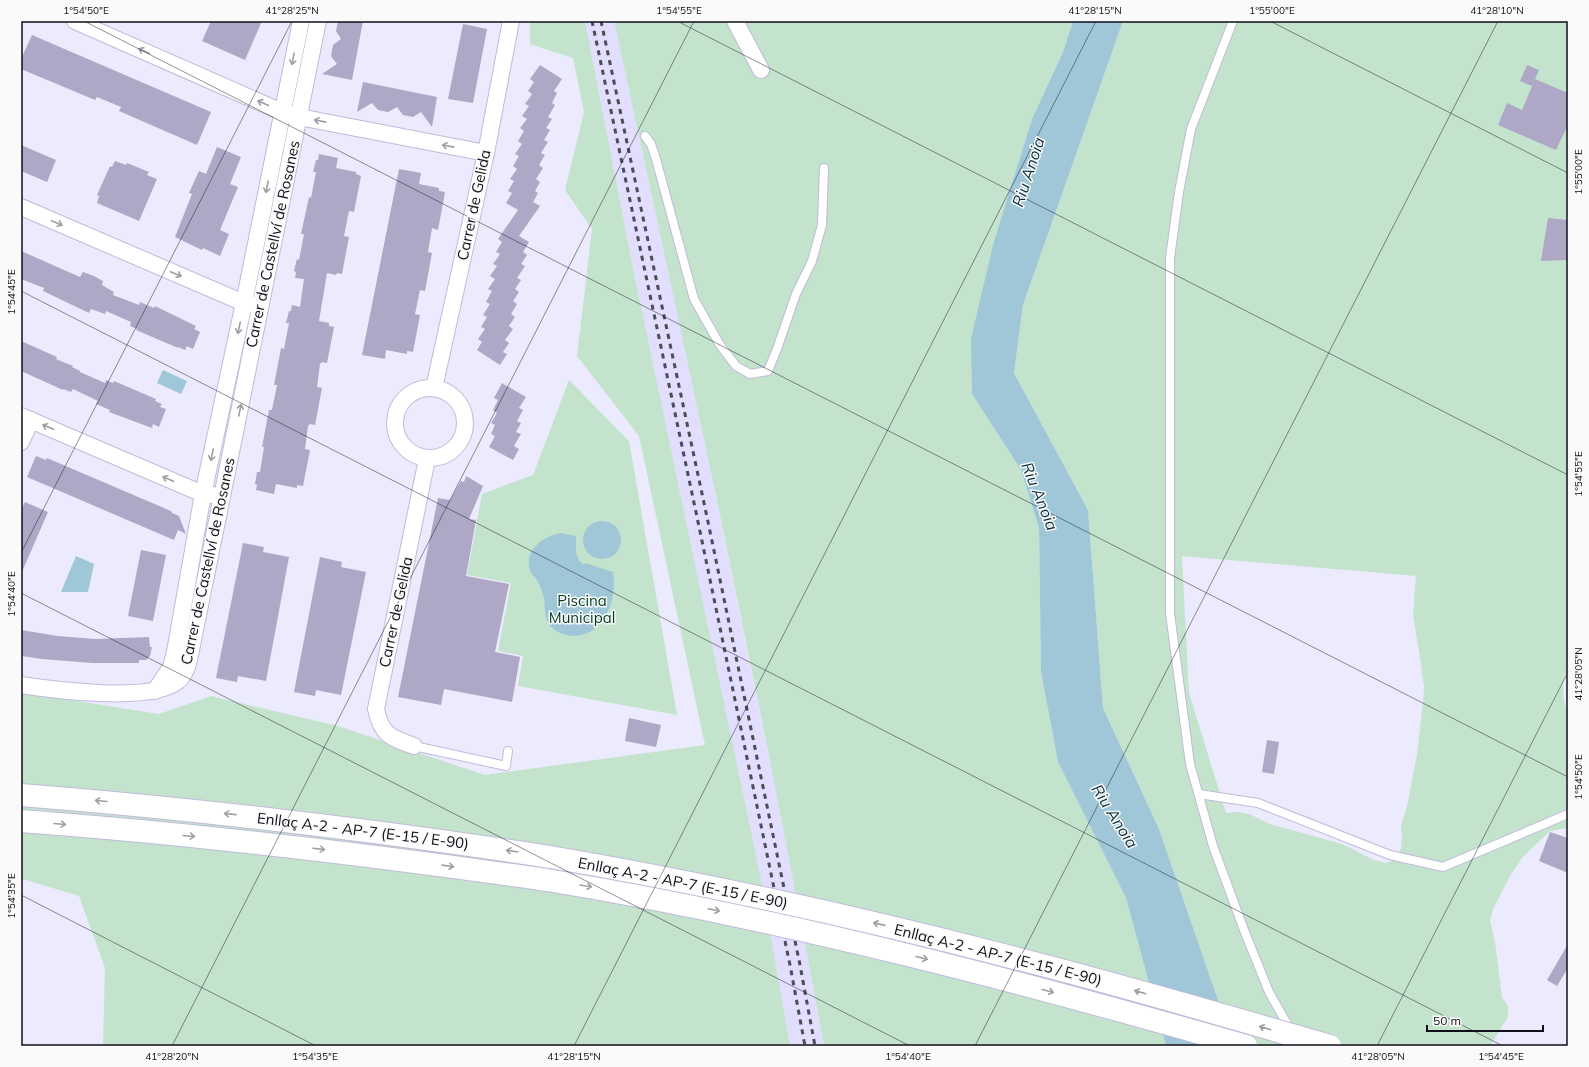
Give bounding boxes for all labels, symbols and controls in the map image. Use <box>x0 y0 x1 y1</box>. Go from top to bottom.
text: 1°54'50"E <box>63 4 109 17</box>
text: 41°28'25"N <box>265 4 319 17</box>
text: 1°54'55"E <box>656 4 702 17</box>
text: 41°28'15"N <box>1068 4 1122 17</box>
text: 1°55'00"E <box>1249 4 1295 17</box>
text: 41°28'10"N <box>1470 4 1524 17</box>
one-way arrow <box>138 47 150 54</box>
one-way arrow <box>289 52 297 65</box>
one-way arrow <box>257 99 269 107</box>
one-way arrow <box>314 117 327 125</box>
water label: Riu Anoia <box>1007 134 1049 209</box>
street label: Carrer de Castellví de Rosanes <box>241 139 304 349</box>
one-way arrow <box>441 141 454 149</box>
street label: Carrer de Gelida <box>453 148 495 262</box>
text: 1°55'00"E <box>1572 149 1585 195</box>
one-way arrow <box>263 180 271 193</box>
one-way arrow <box>50 219 62 227</box>
text: 1°54'45"E <box>5 269 18 315</box>
one-way arrow <box>170 270 182 278</box>
one-way arrow <box>234 321 242 334</box>
one-way arrow <box>236 404 244 417</box>
one-way arrow <box>43 423 55 431</box>
one-way arrow <box>207 448 215 461</box>
text: 1°54'55"E <box>1572 451 1585 497</box>
street label: Carrer de Castellví de Rosanes <box>176 456 239 666</box>
water label: Riu Anoia <box>1017 459 1063 533</box>
one-way arrow <box>162 474 174 482</box>
street label: Carrer de Gelida <box>375 555 417 669</box>
text: 1°54'40"E <box>5 571 18 617</box>
park label: Piscina Municipal <box>549 591 615 627</box>
text: 41°28'05"N <box>1572 647 1585 701</box>
text: 1°54'50"E <box>1572 754 1585 800</box>
water label: Riu Anoia <box>1087 780 1143 852</box>
one-way arrow <box>95 798 108 805</box>
street label: Enllaç A-2 - AP-7 (E-15 / E-90) <box>256 808 470 853</box>
one-way arrow <box>224 810 237 818</box>
one-way arrow <box>53 820 66 828</box>
one-way arrow <box>182 832 195 840</box>
one-way arrow <box>312 845 325 853</box>
one-way arrow <box>506 847 519 855</box>
street label: Enllaç A-2 - AP-7 (E-15 / E-90) <box>577 853 790 912</box>
one-way arrow <box>441 862 454 870</box>
text: 1°54'35"E <box>5 873 18 919</box>
one-way arrow <box>579 883 592 891</box>
one-way arrow <box>707 907 720 915</box>
one-way arrow <box>873 919 886 927</box>
street label: Enllaç A-2 - AP-7 (E-15 / E-90) <box>892 919 1104 990</box>
one-way arrow <box>916 954 929 962</box>
one-way arrow <box>1041 987 1054 995</box>
one-way arrow <box>1134 988 1147 995</box>
scale bar <box>1427 1007 1543 1033</box>
text: 50 m <box>1433 1013 1461 1028</box>
one-way arrow <box>1259 1024 1272 1031</box>
text: 41°28'20"N <box>145 1050 199 1063</box>
text: 1°54'35"E <box>292 1050 338 1063</box>
text: 41°28'15"N <box>547 1050 601 1063</box>
text: 1°54'40"E <box>885 1050 931 1063</box>
text: 41°28'05"N <box>1351 1050 1405 1063</box>
text: 1°54'45"E <box>1478 1050 1524 1063</box>

